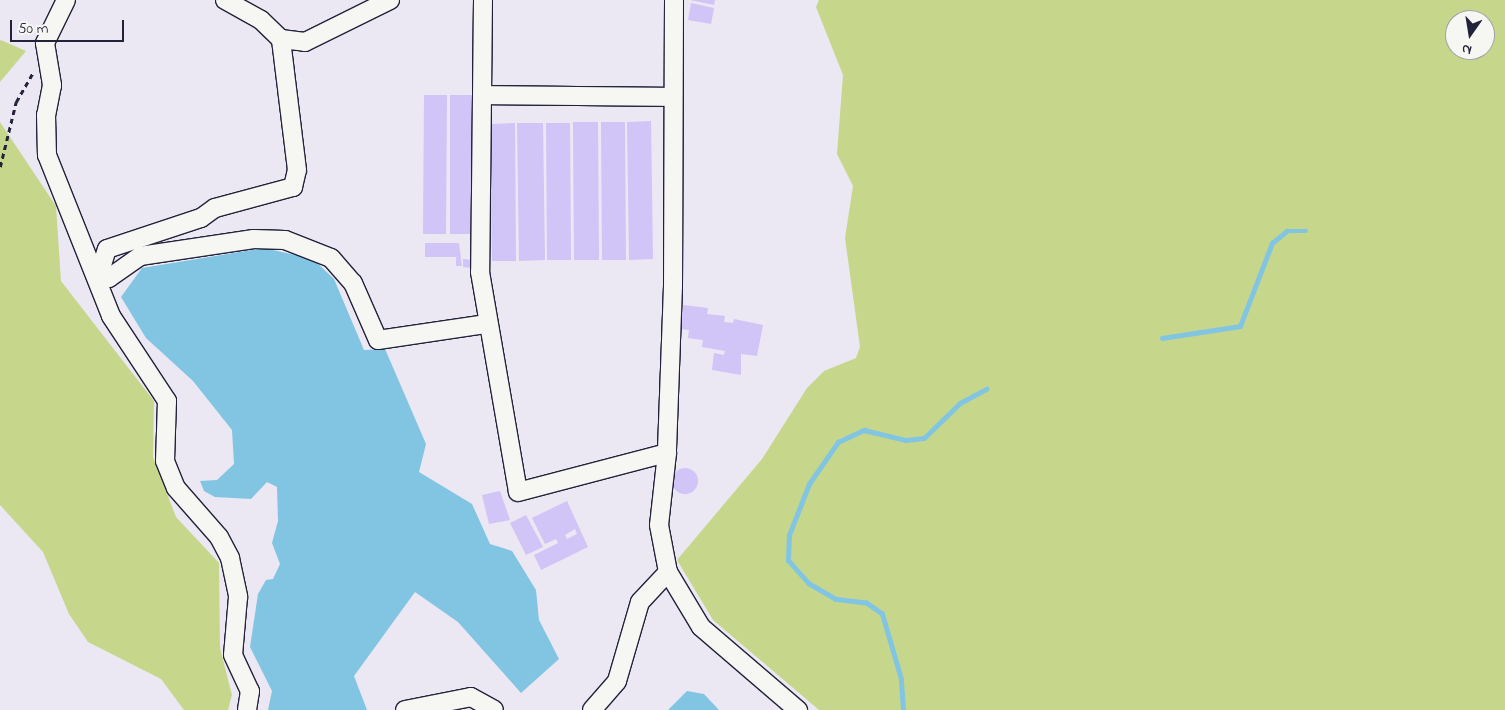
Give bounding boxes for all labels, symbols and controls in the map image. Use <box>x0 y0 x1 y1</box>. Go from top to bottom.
scale bar <box>12 10 126 42</box>
north arrow <box>1445 10 1495 60</box>
text: 50 m <box>18 18 48 40</box>
text: N <box>1460 38 1474 60</box>

